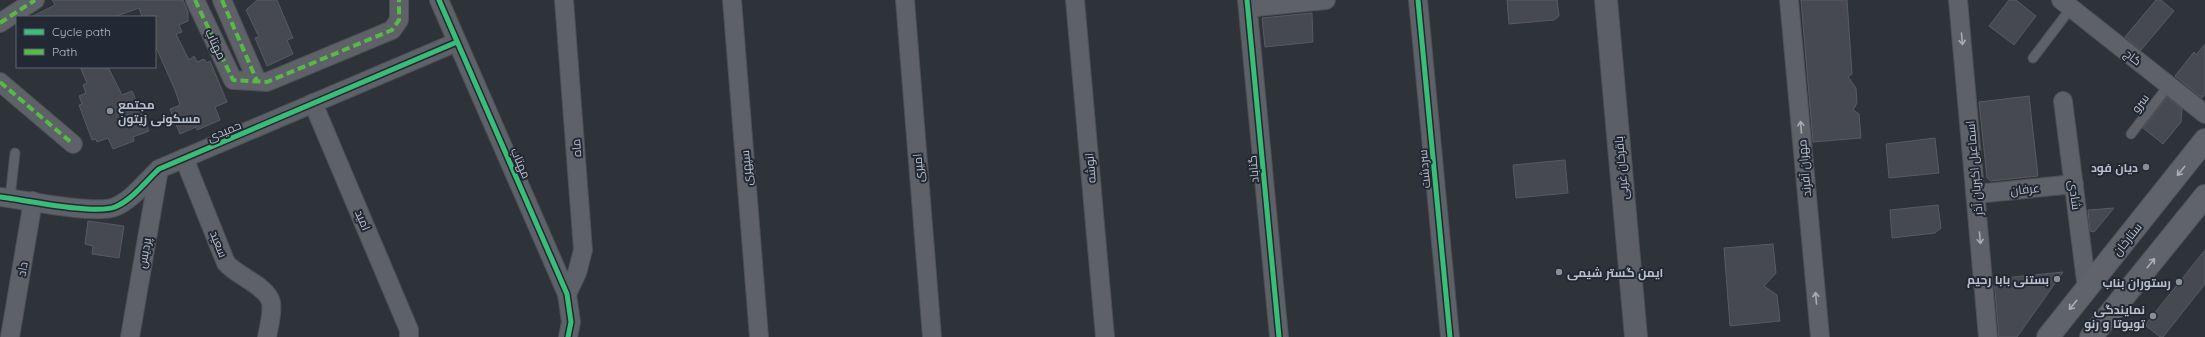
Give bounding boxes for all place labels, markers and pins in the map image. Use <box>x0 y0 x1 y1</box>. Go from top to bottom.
place label: مجتمع مسکونی زیتون <box>118 97 201 127</box>
marker: مجتمع مسکونی زیتون <box>105 106 115 116</box>
place label: دیان فود <box>2091 160 2138 176</box>
marker: دیان فود <box>2141 162 2151 172</box>
place label: ایمن گستر شیمی <box>1567 265 1663 281</box>
marker: ایمن گستر شیمی <box>1554 267 1564 277</box>
place label: بستنی بابا رحیم <box>1967 272 2049 288</box>
marker: بستنی بابا رحیم <box>2052 274 2062 284</box>
place label: رستوران بناب <box>2102 275 2171 291</box>
marker: رستوران بناب <box>2174 277 2184 287</box>
place label: نمایندگی تویوتا و رنو <box>2084 302 2146 332</box>
marker: نمایندگی تویوتا و رنو <box>2148 311 2158 321</box>

